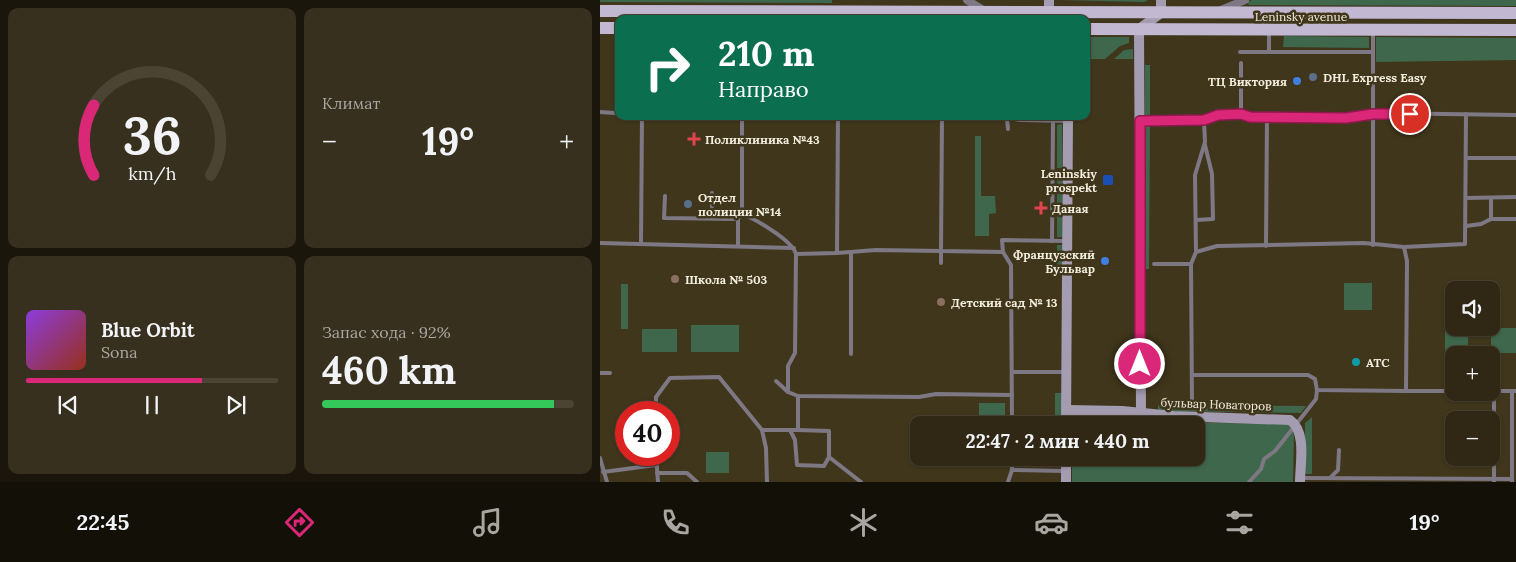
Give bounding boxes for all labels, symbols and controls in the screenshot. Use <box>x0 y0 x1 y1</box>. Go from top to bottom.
street label: Leninsky avenue <box>1255 9 1348 24</box>
text: 210 m <box>718 31 815 76</box>
icon: right <box>635 35 700 100</box>
place label: DHL Express Easy <box>1323 70 1427 85</box>
marker: DHL Express Easy <box>1307 71 1319 83</box>
place label: ТЦ Виктория <box>1208 74 1287 89</box>
text: Направо <box>718 75 809 103</box>
marker: ТЦ Виктория <box>1291 75 1303 87</box>
text: Климат <box>322 93 380 113</box>
pin <box>1389 93 1431 135</box>
icon: arrive <box>1396 100 1424 128</box>
text: 36 <box>122 102 182 168</box>
text: 19° <box>422 117 474 165</box>
text: − <box>322 124 337 160</box>
text: + <box>559 124 574 160</box>
marker: Поликлиника №43 <box>687 132 701 146</box>
place label: Поликлиника №43 <box>705 132 820 147</box>
text: km/h <box>128 162 176 185</box>
place label: Leninskiy prospekt <box>1041 166 1098 195</box>
marker: Leninskiy prospekt <box>1101 173 1115 187</box>
place label: Отдел полиции №14 <box>698 190 782 219</box>
marker: Отдел полиции №14 <box>682 198 694 210</box>
marker: Даная <box>1034 201 1048 215</box>
place label: Даная <box>1052 201 1089 216</box>
place label: Французский Бульвар <box>1013 247 1095 276</box>
marker: Французский Бульвар <box>1099 255 1111 267</box>
place label: Школа № 503 <box>685 272 768 287</box>
marker: Школа № 503 <box>669 273 681 285</box>
map controls <box>1445 281 1500 466</box>
button: sound <box>1445 281 1500 336</box>
place label: Детский сад № 13 <box>951 295 1058 310</box>
marker: Детский сад № 13 <box>935 296 947 308</box>
text: Blue Orbit <box>101 318 195 342</box>
text: Запас хода · 92% <box>322 322 451 342</box>
position arrow <box>1113 337 1165 389</box>
text: Sona <box>101 342 137 362</box>
text: 460 km <box>322 346 456 394</box>
button: + <box>1445 346 1500 401</box>
place label: АТС <box>1366 355 1390 370</box>
marker: АТС <box>1350 356 1362 368</box>
icon: previous <box>54 391 82 419</box>
icon: pause <box>138 391 166 419</box>
icon: next <box>222 391 250 419</box>
street label: бульвар Новаторов <box>1160 395 1272 413</box>
speed limit sign: 40 <box>615 401 680 466</box>
button: − <box>1445 411 1500 466</box>
text: 22:47 · 2 мин · 440 m <box>966 429 1149 453</box>
icon: directions <box>282 505 317 540</box>
icon: music <box>470 505 505 540</box>
icon: phone <box>658 505 693 540</box>
icon: climate <box>846 505 881 540</box>
icon: car <box>1034 505 1069 540</box>
icon: filters <box>1222 505 1257 540</box>
text: 22:45 <box>76 508 129 536</box>
text: 19° <box>1409 508 1439 536</box>

